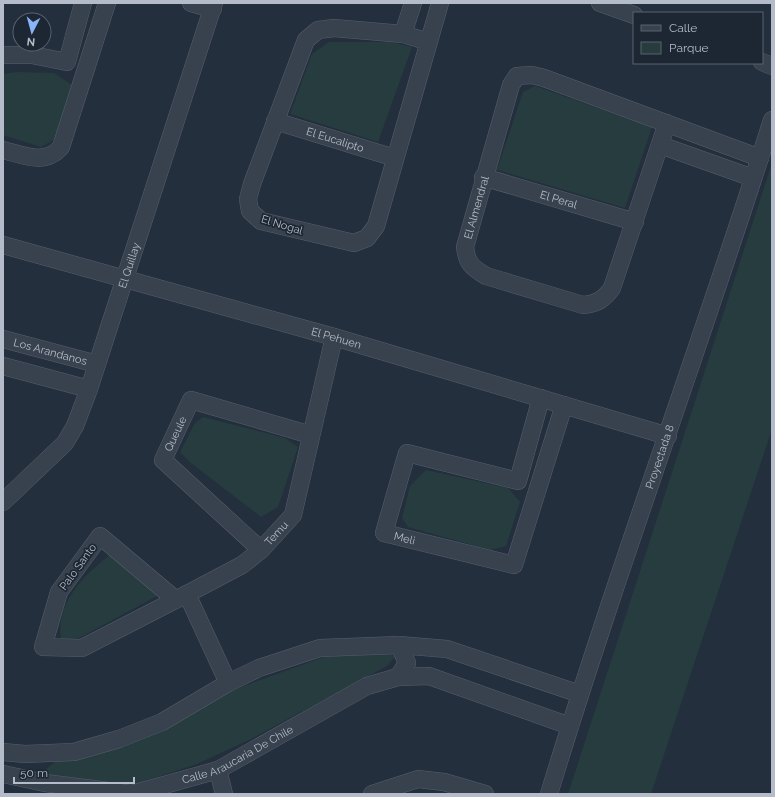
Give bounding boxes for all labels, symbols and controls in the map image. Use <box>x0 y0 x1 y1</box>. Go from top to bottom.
north arrow <box>12 12 52 52</box>
legend <box>633 12 763 64</box>
text: Calle <box>669 21 697 35</box>
text: N <box>26 35 36 48</box>
text: Parque <box>669 41 709 55</box>
street label: El Eucalipto <box>305 125 366 155</box>
street label: El Almendral <box>461 174 491 240</box>
street label: El Peral <box>539 188 579 211</box>
street label: El Nogal <box>260 213 304 237</box>
street label: El Quillay <box>116 241 143 290</box>
street label: El Pehuen <box>310 325 363 351</box>
street label: Los Arandanos <box>12 336 88 368</box>
street label: Queule <box>161 414 189 453</box>
street label: Proyectada 8 <box>643 423 677 490</box>
street label: Temu <box>262 518 291 548</box>
street label: Meli <box>393 529 417 547</box>
street label: Palo Santo <box>57 541 99 593</box>
street label: Calle Araucaria De Chile <box>180 722 296 786</box>
scale bar <box>14 759 134 785</box>
text: 50 m <box>20 766 48 780</box>

